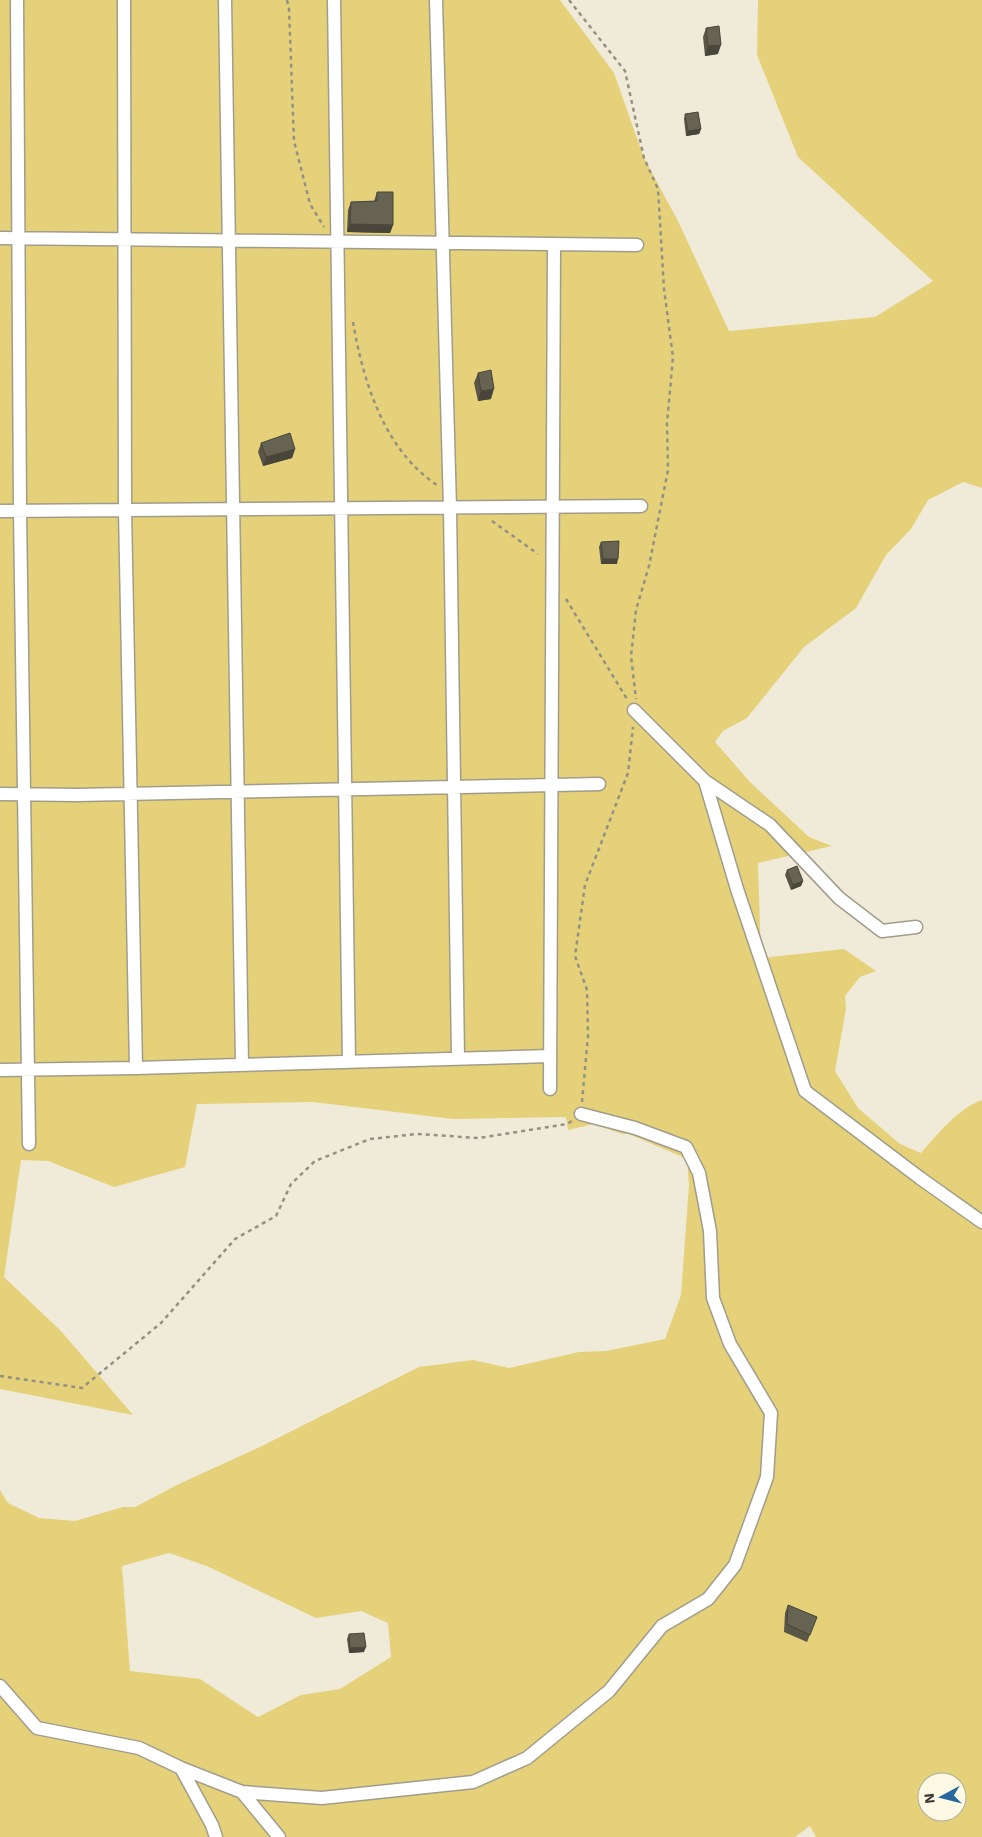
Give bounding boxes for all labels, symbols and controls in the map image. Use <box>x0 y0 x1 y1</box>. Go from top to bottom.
north arrow <box>917 1772 967 1822</box>
text: N <box>921 1792 938 1805</box>

